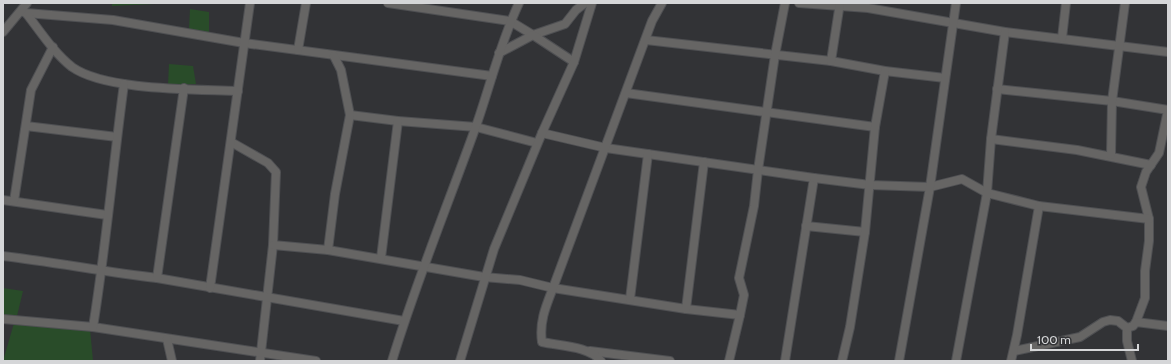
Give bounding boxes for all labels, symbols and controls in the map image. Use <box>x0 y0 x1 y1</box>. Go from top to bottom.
scale bar <box>1031 326 1138 352</box>
text: 100 m <box>1037 332 1071 347</box>

